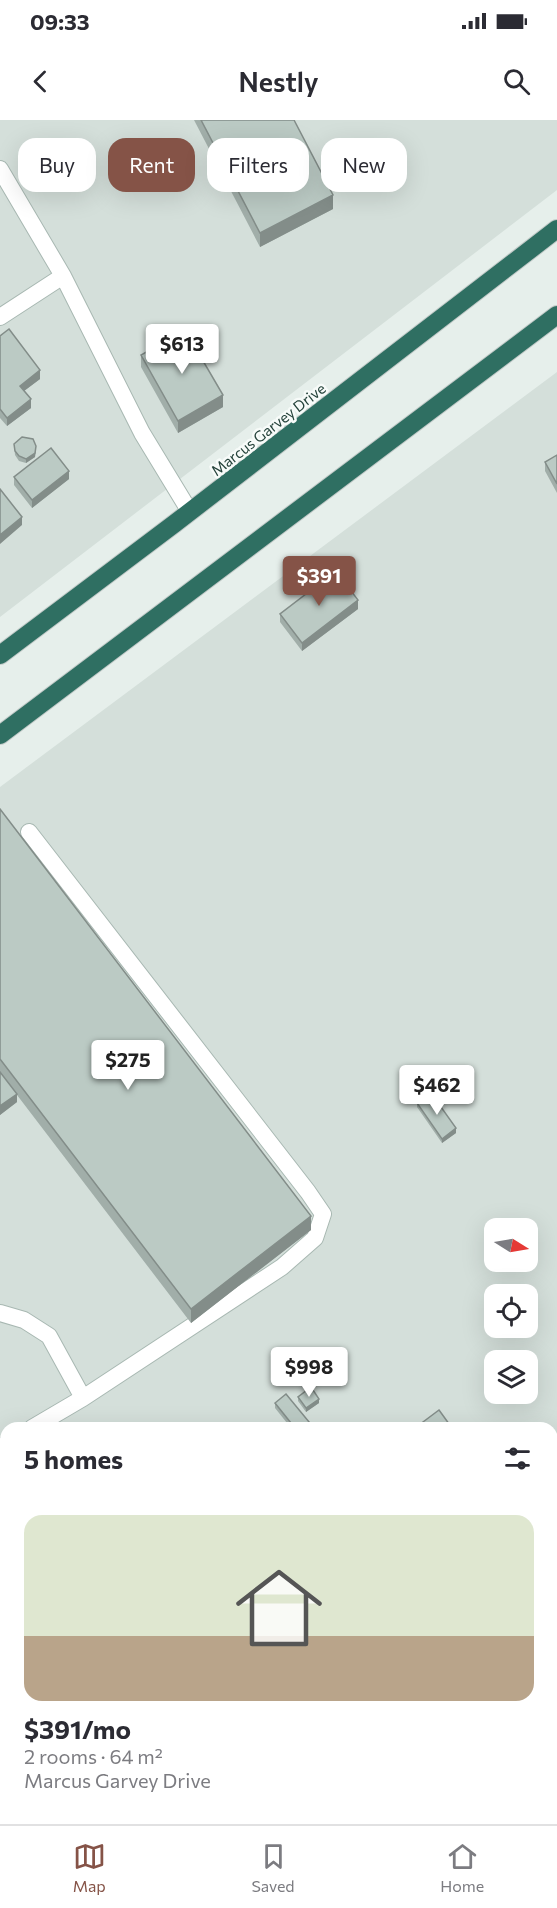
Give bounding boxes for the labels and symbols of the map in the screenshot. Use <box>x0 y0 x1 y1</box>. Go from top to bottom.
pin: $613 <box>146 324 218 375</box>
street label: Marcus Garvey Drive <box>207 379 329 479</box>
pin: $391 <box>283 556 355 607</box>
pin: $275 <box>92 1040 164 1091</box>
pin: $462 <box>401 1065 473 1116</box>
north arrow <box>484 1218 538 1272</box>
pin: $998 <box>273 1347 345 1398</box>

